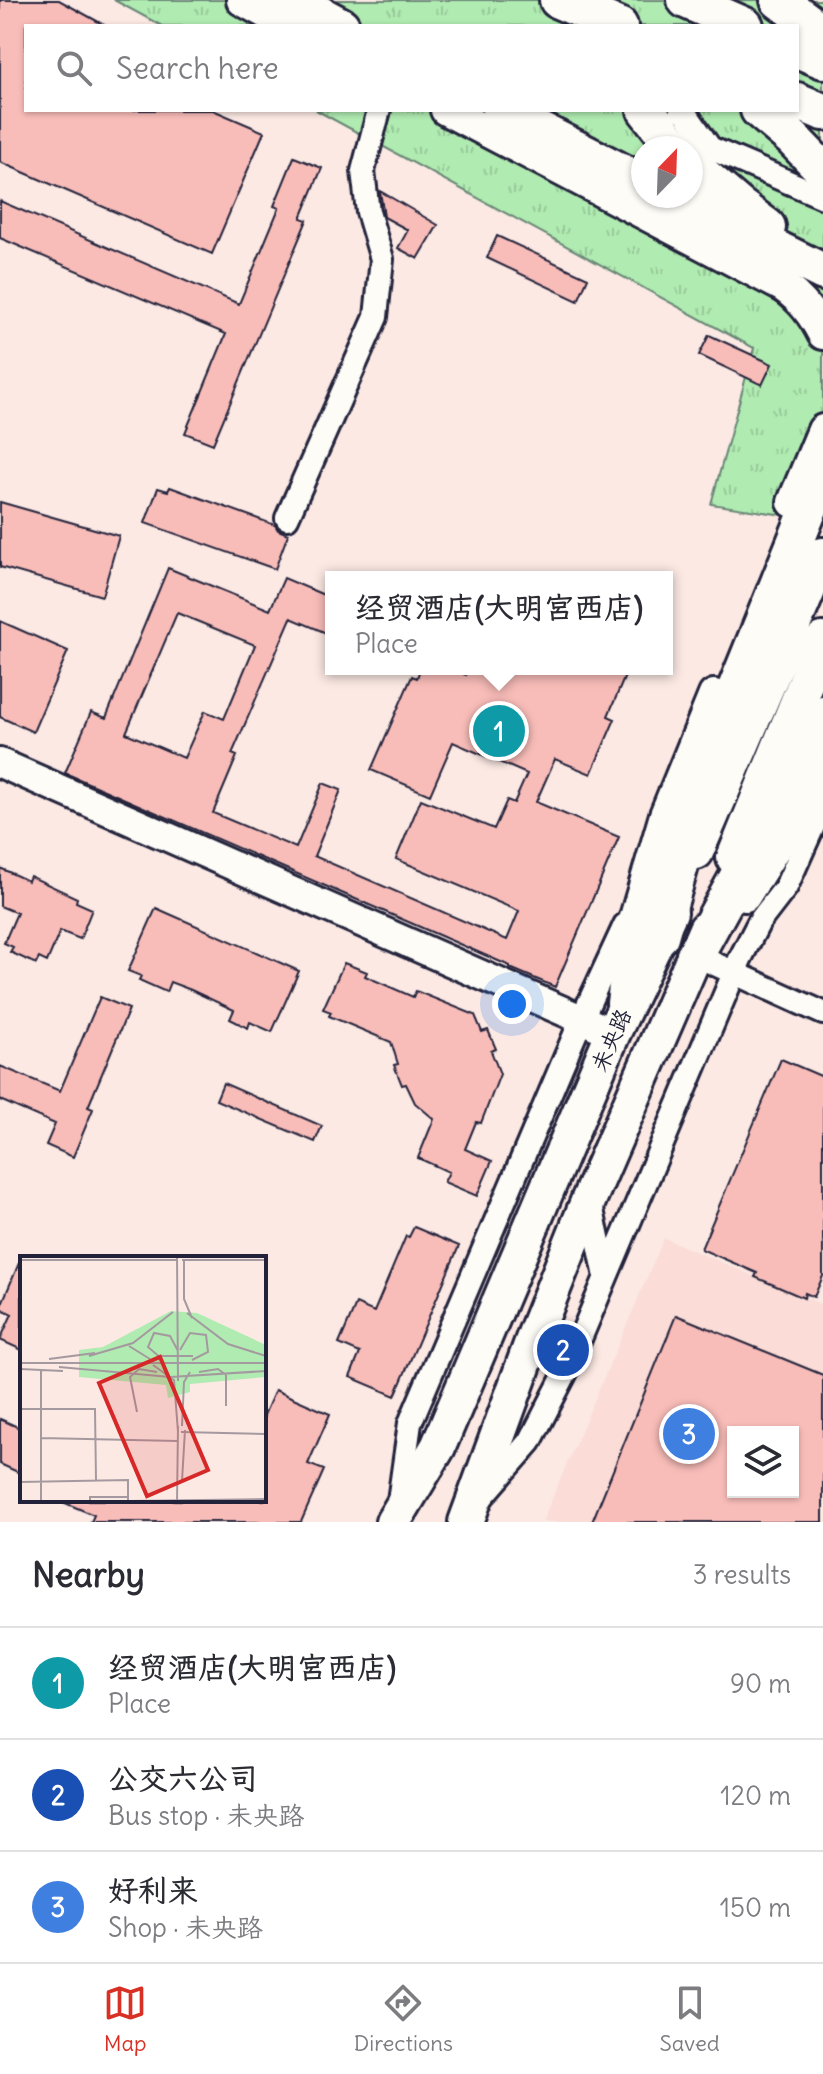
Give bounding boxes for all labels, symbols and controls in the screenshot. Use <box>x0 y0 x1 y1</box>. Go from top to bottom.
search box <box>24 24 799 112</box>
icon: search <box>52 46 96 90</box>
text: Search here <box>116 49 279 87</box>
north arrow <box>631 136 703 208</box>
popup <box>325 571 673 675</box>
text: 经贸酒店(大明宫西店) <box>355 588 643 626</box>
text: Place <box>355 627 418 660</box>
pin: 1 <box>473 701 525 761</box>
your location <box>492 984 532 1024</box>
street label: 未央路 <box>585 1004 637 1076</box>
inset map <box>20 1256 266 1502</box>
pin: 2 <box>537 1320 589 1380</box>
pin: 3 <box>663 1404 715 1464</box>
map controls <box>727 1426 799 1498</box>
button: layers <box>727 1426 799 1498</box>
text: Nearby <box>32 1553 145 1596</box>
text: 3 results <box>693 1558 791 1591</box>
text: 经贸酒店(大明宫西店) <box>108 1648 396 1686</box>
text: 1 <box>53 1667 63 1700</box>
text: 90 m <box>730 1667 791 1700</box>
text: Place <box>108 1687 171 1720</box>
text: 公交六公司 <box>108 1759 258 1797</box>
text: 2 <box>51 1779 65 1812</box>
text: 120 m <box>720 1779 791 1812</box>
text: Bus stop · 未央路 <box>108 1799 304 1832</box>
text: 好利来 <box>108 1871 198 1909</box>
text: 3 <box>51 1891 65 1924</box>
text: 150 m <box>720 1891 791 1924</box>
text: Shop · 未央路 <box>108 1911 263 1944</box>
tab: Map <box>103 1981 147 2057</box>
tab: Directions <box>354 1981 453 2057</box>
tab: Saved <box>659 1981 720 2057</box>

